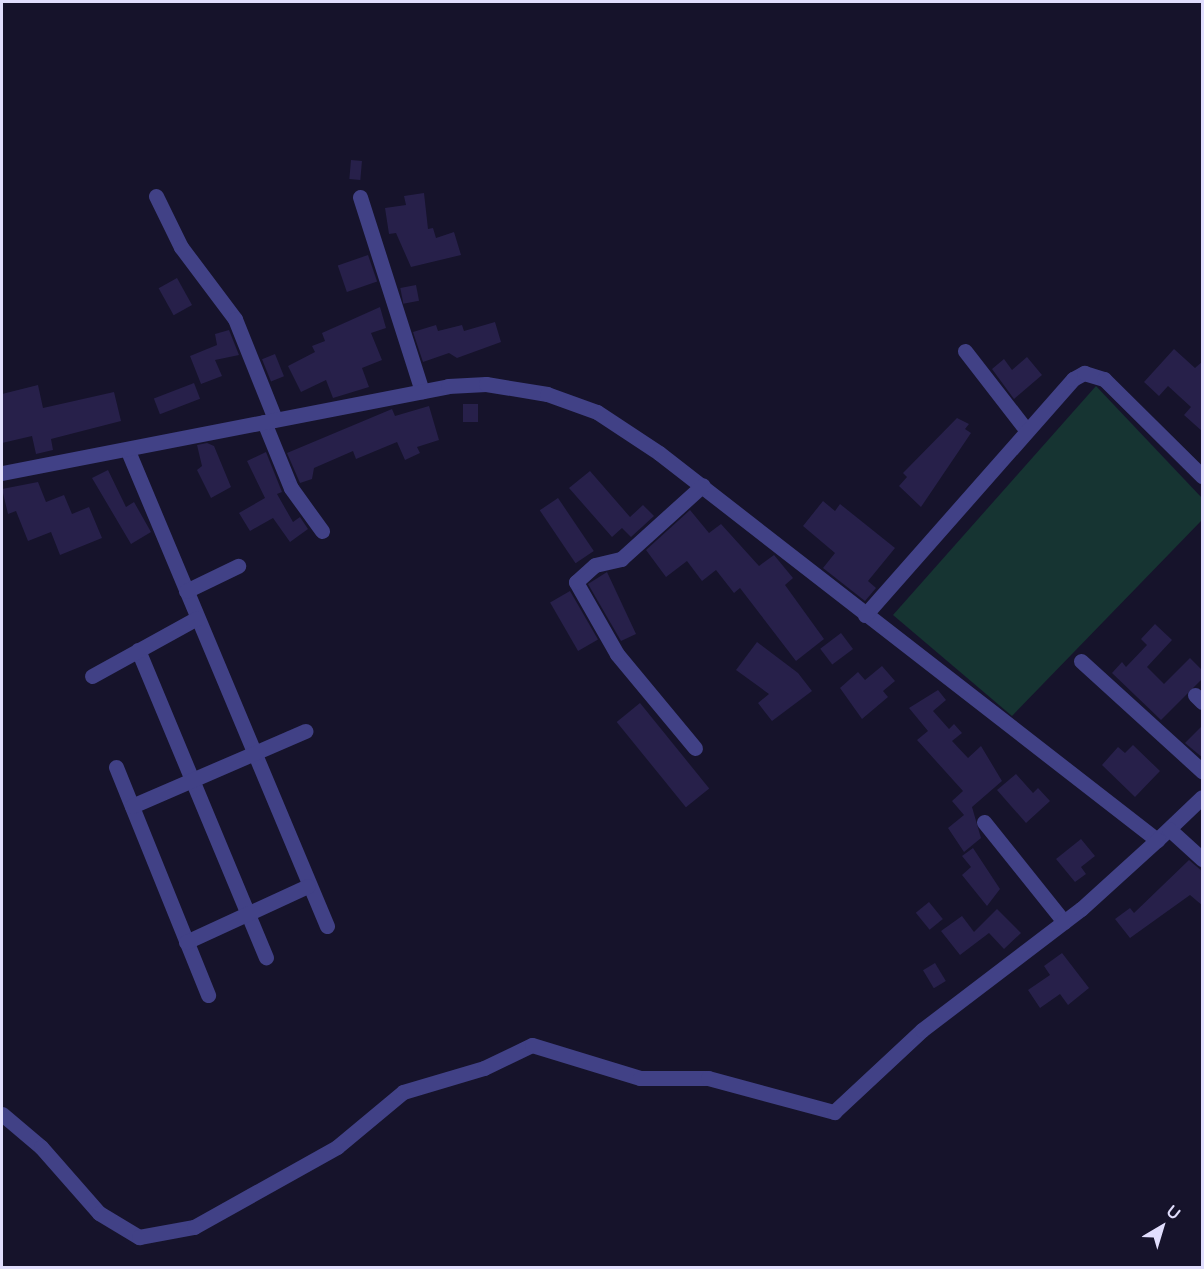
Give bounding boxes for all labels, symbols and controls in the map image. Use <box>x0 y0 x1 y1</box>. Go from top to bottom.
north arrow <box>1132 1197 1192 1257</box>
text: U <box>1162 1201 1184 1224</box>

